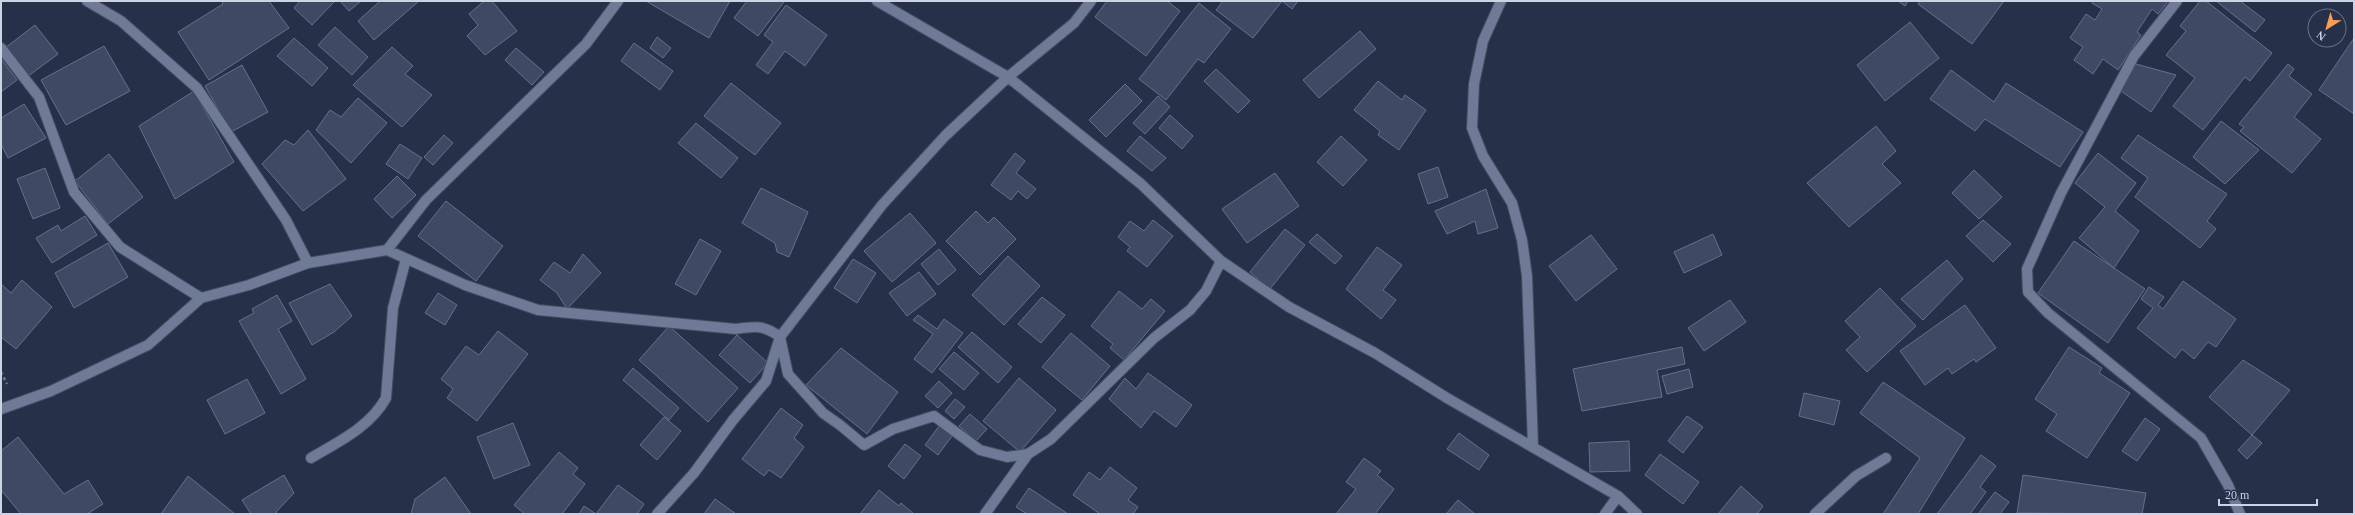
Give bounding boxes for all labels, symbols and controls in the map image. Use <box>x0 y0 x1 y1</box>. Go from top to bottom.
north arrow <box>2307 8 2347 48</box>
text: N <box>2314 29 2328 43</box>
scale bar <box>2219 481 2317 507</box>
text: 20 m <box>2225 488 2250 502</box>

